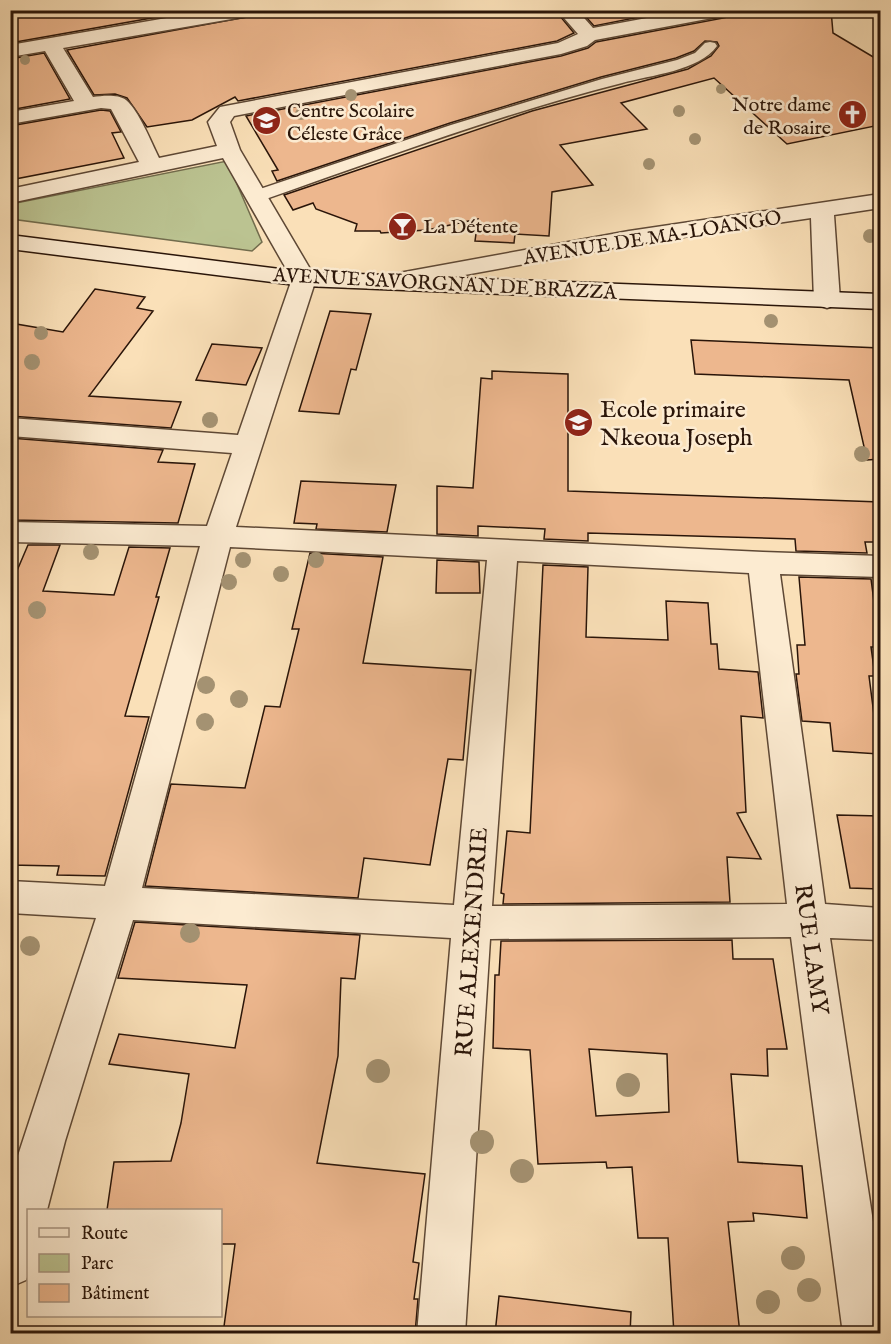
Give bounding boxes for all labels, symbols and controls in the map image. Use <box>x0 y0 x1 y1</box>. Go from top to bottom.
place label: Notre dame de Rosaire <box>732 93 831 141</box>
place label: Centre Scolaire Céleste Grâce <box>287 99 414 147</box>
church icon: Notre dame de Rosaire <box>836 99 868 131</box>
school or university icon: Centre Scolaire Céleste Grâce <box>250 105 282 137</box>
street label: AVENUE DE MA-LOANGO <box>520 206 783 271</box>
bar icon: La Détente <box>386 210 418 242</box>
place label: La Détente <box>423 215 518 240</box>
street label: AVENUE SAVORGNAN DE BRAZZA <box>271 263 618 306</box>
place label: Ecole primaire Nkeoua Joseph <box>600 395 753 454</box>
school or university icon: Ecole primaire Nkeoua Joseph <box>563 407 595 439</box>
street label: RUE ALEXENDRIE <box>449 826 496 1058</box>
street label: RUE LAMY <box>786 882 835 1018</box>
legend <box>27 1209 222 1317</box>
text: Route <box>81 1223 128 1246</box>
text: Parc <box>81 1253 114 1276</box>
text: Bâtiment <box>81 1283 150 1306</box>

